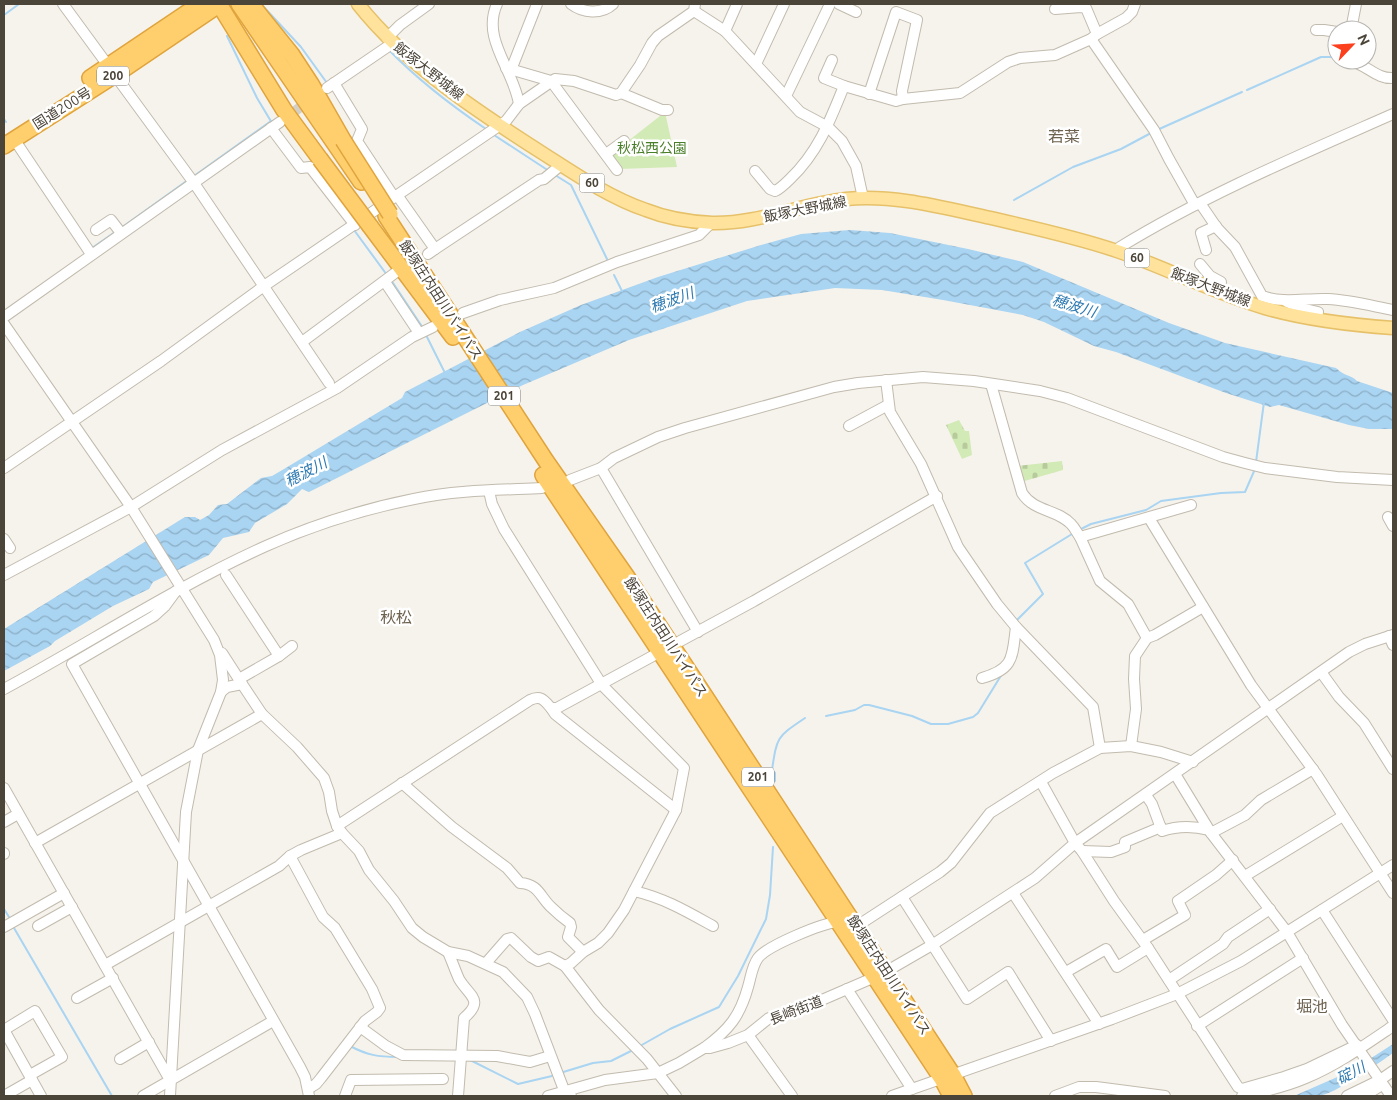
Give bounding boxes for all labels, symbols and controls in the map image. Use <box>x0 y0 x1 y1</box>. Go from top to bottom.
north arrow <box>1327 20 1377 70</box>
text: N <box>1354 31 1373 48</box>
street label: 飯塚大野城線 <box>391 39 467 103</box>
road number: 200 <box>97 66 129 85</box>
street label: 国道200号 <box>30 84 94 132</box>
district label: 若菜 <box>1048 127 1080 145</box>
park label: 秋松西公園 <box>617 140 687 156</box>
road number: 60 <box>580 174 604 192</box>
street label: 飯塚大野城線 <box>762 193 848 225</box>
street label: 飯塚庄内田川バイパス <box>396 237 486 363</box>
road number: 60 <box>1124 248 1150 268</box>
street label: 飯塚大野城線 <box>1169 264 1253 310</box>
water label: 穂波川 <box>648 283 698 315</box>
water label: 穂波川 <box>1050 291 1100 321</box>
road number: 201 <box>488 386 520 406</box>
water label: 穂波川 <box>282 453 331 490</box>
street label: 飯塚庄内田川バイパス <box>621 574 711 700</box>
district label: 秋松 <box>380 608 412 626</box>
road number: 201 <box>742 768 774 786</box>
street label: 飯塚庄内田川バイパス <box>844 912 934 1038</box>
street label: 長崎街道 <box>767 992 825 1028</box>
district label: 堀池 <box>1296 997 1328 1015</box>
water label: 碇川 <box>1334 1057 1370 1087</box>

